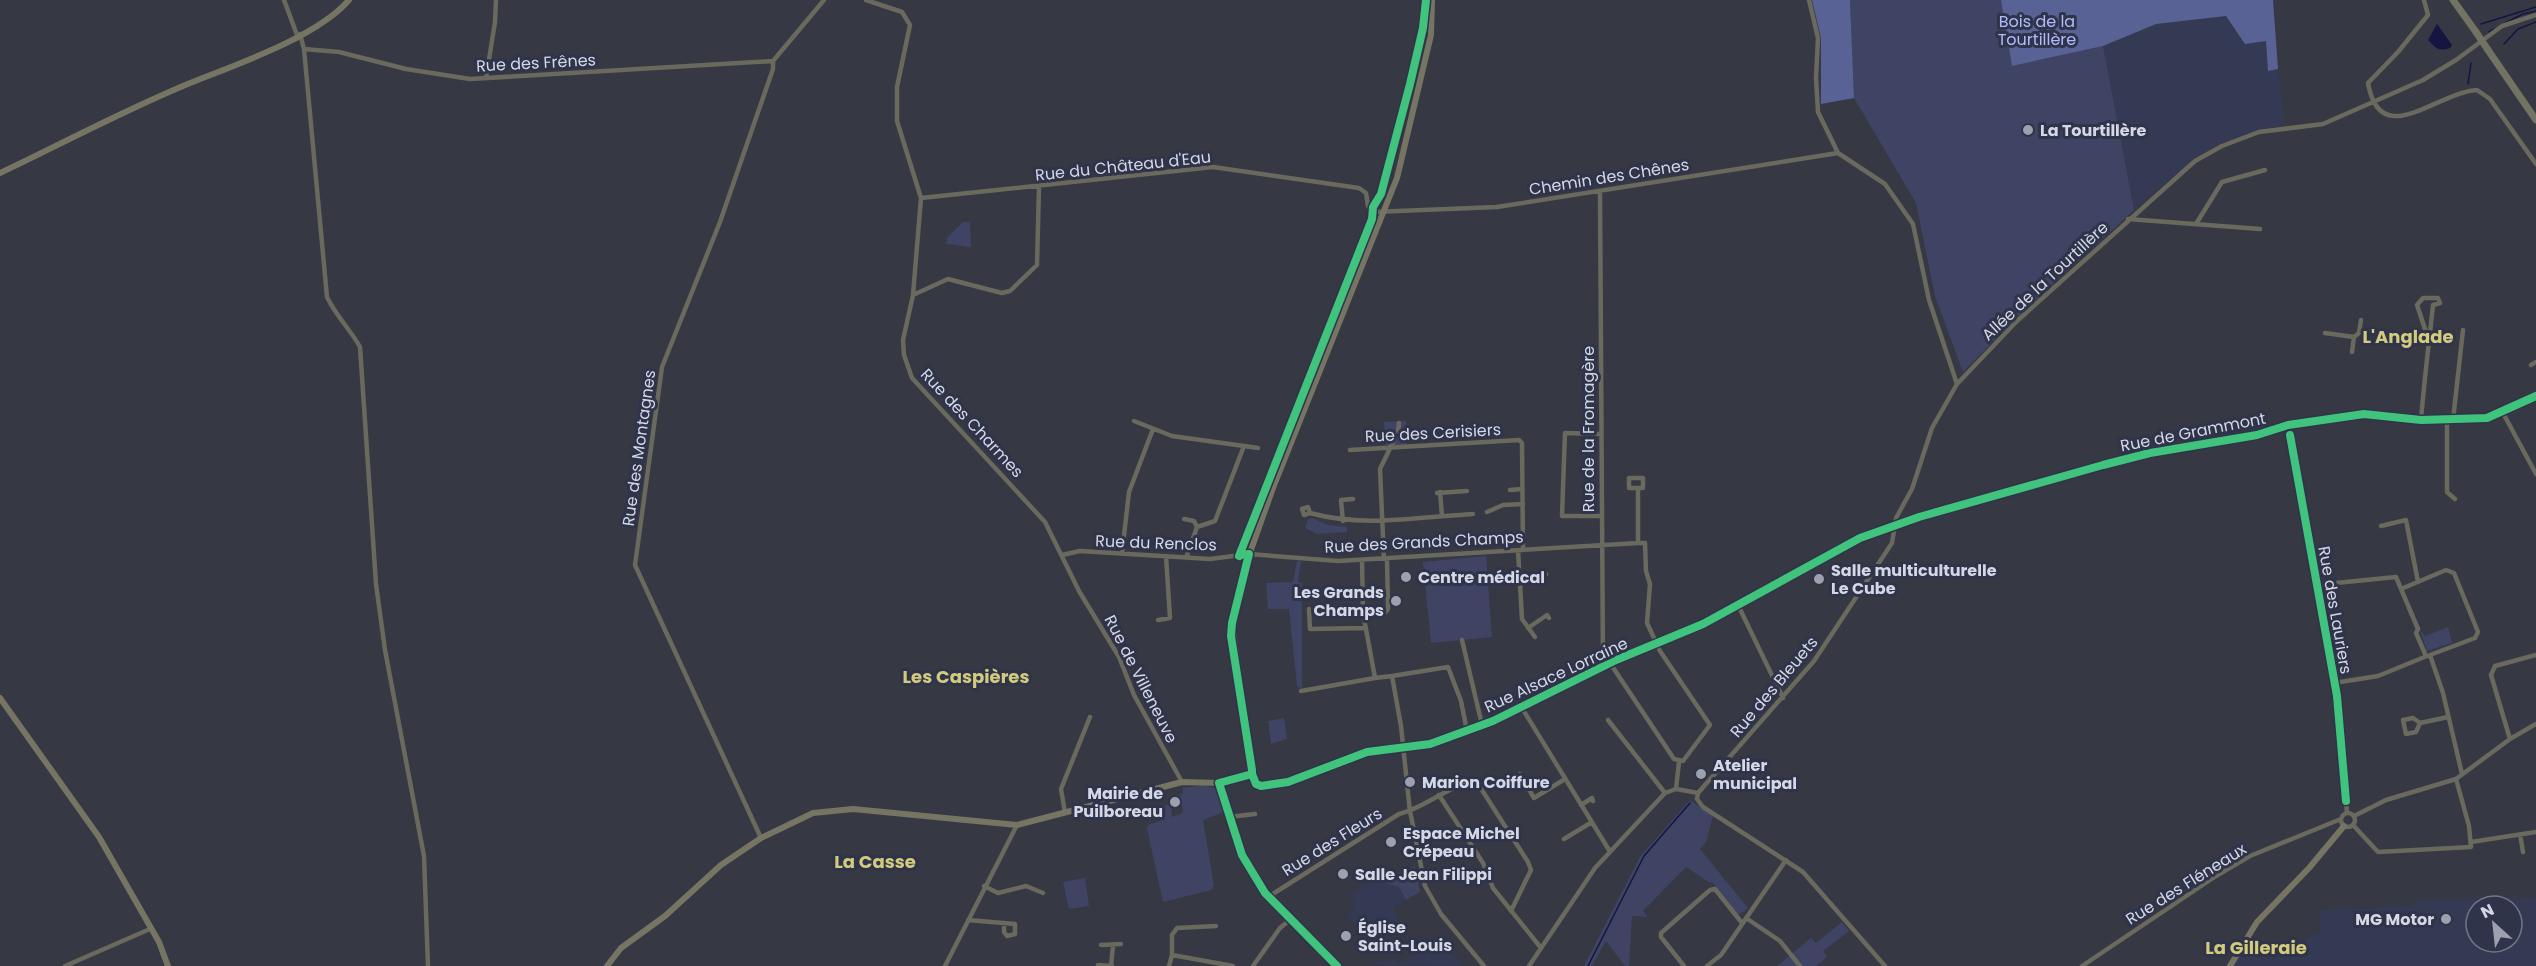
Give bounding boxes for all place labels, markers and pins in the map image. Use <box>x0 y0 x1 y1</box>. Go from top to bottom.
place label: La Tourtillère <box>2040 119 2147 142</box>
marker: La Tourtillère <box>2021 123 2035 137</box>
place label: Salle multiculturelle Le Cube <box>1831 559 1997 600</box>
place label: Centre médical <box>1418 566 1545 589</box>
marker: Centre médical <box>1399 570 1413 584</box>
marker: Salle multiculturelle Le Cube <box>1812 572 1826 586</box>
place label: Les Grands Champs <box>1294 581 1384 622</box>
marker: Les Grands Champs <box>1389 594 1403 608</box>
place label: Atelier municipal <box>1713 754 1797 795</box>
marker: Atelier municipal <box>1694 767 1708 781</box>
place label: Marion Coiffure <box>1422 771 1550 794</box>
marker: Marion Coiffure <box>1403 775 1417 789</box>
place label: Mairie de Puilboreau <box>1073 782 1163 823</box>
marker: Mairie de Puilboreau <box>1168 795 1182 809</box>
place label: Espace Michel Crépeau <box>1403 822 1520 863</box>
marker: Espace Michel Crépeau <box>1384 835 1398 849</box>
place label: Salle Jean Filippi <box>1355 863 1492 886</box>
marker: Salle Jean Filippi <box>1336 867 1350 881</box>
place label: MG Motor <box>2355 908 2434 931</box>
marker: MG Motor <box>2439 912 2453 926</box>
place label: Église Saint-Louis <box>1358 916 1452 957</box>
marker: Église Saint-Louis <box>1339 929 1353 943</box>

